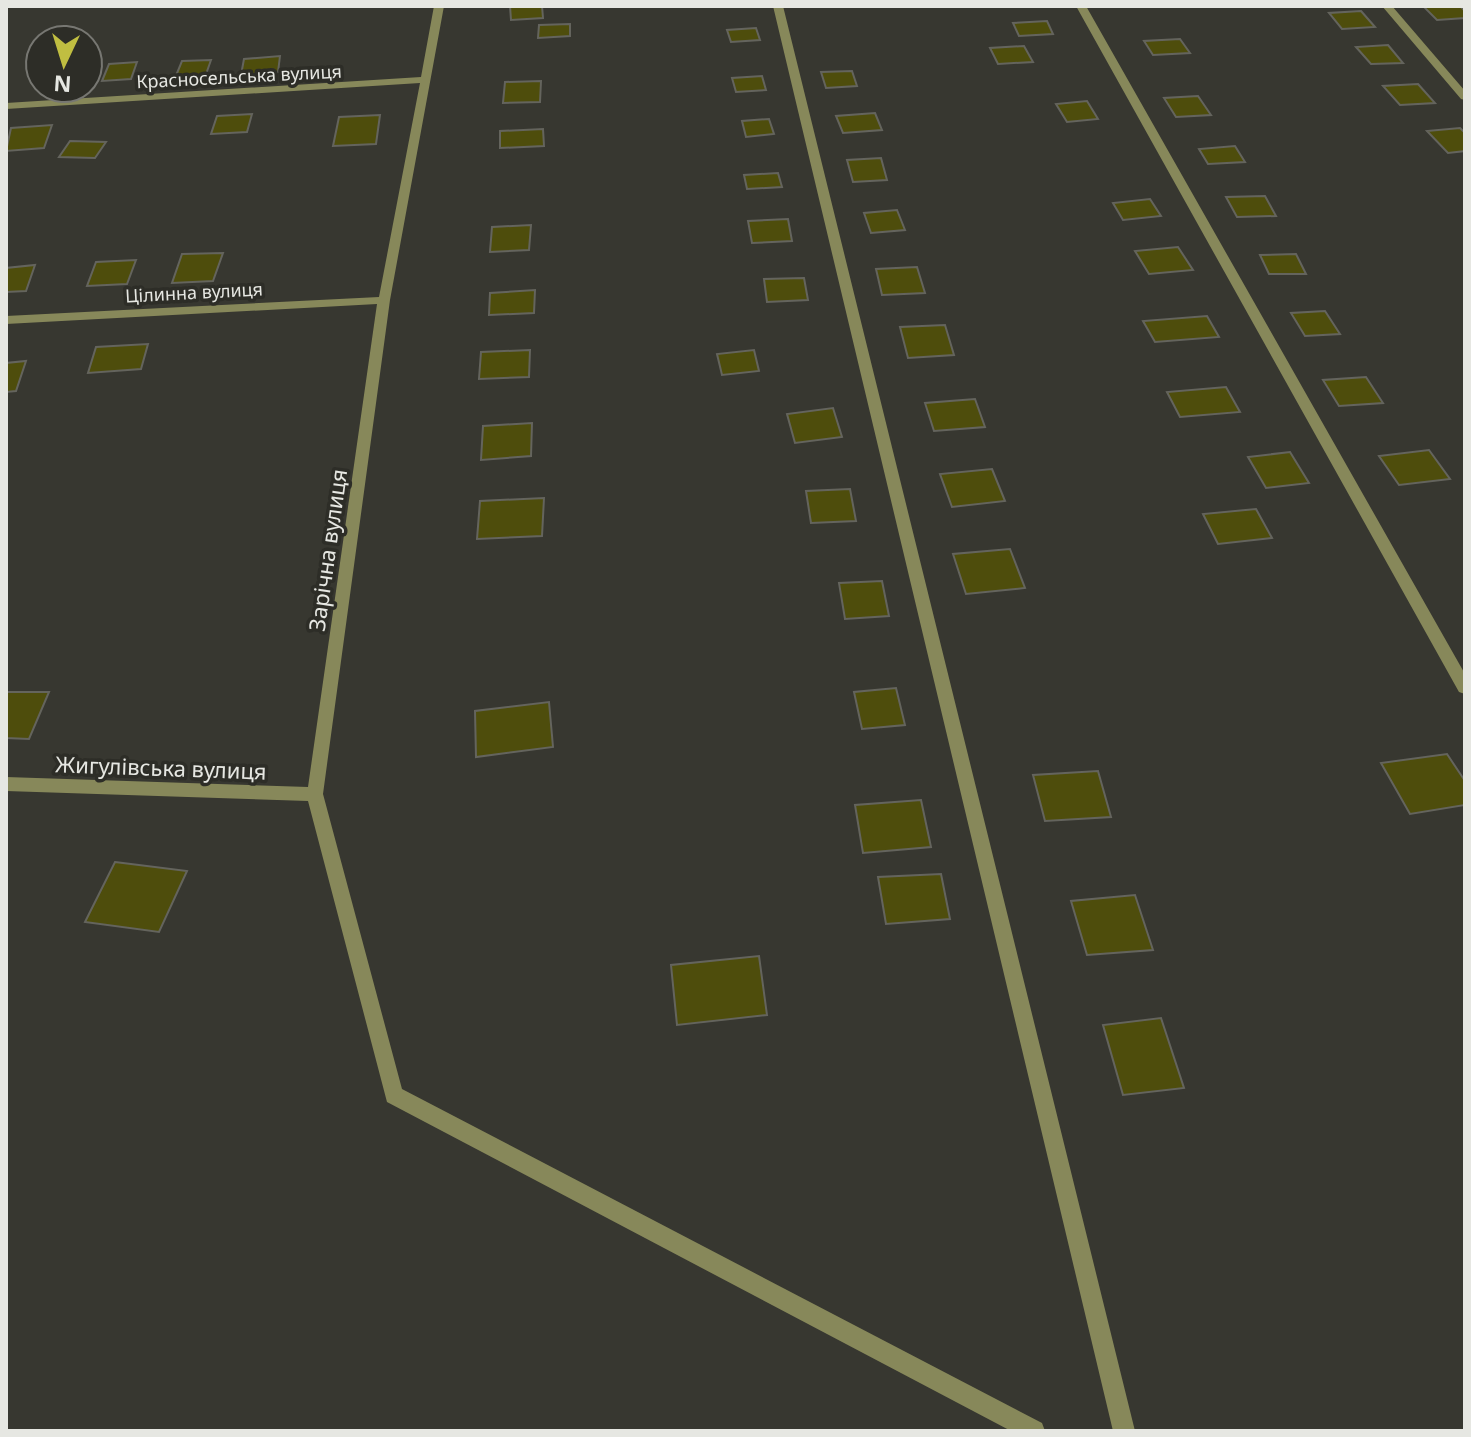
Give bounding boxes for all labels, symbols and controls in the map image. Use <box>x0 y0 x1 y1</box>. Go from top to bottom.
north arrow <box>24 24 104 104</box>
street label: Красносельська вулиця <box>136 59 342 93</box>
text: N <box>53 69 73 101</box>
street label: Цілинна вулиця <box>125 276 263 308</box>
street label: Зарічна вулиця <box>301 467 353 633</box>
street label: Жигулівська вулиця <box>55 748 267 786</box>

